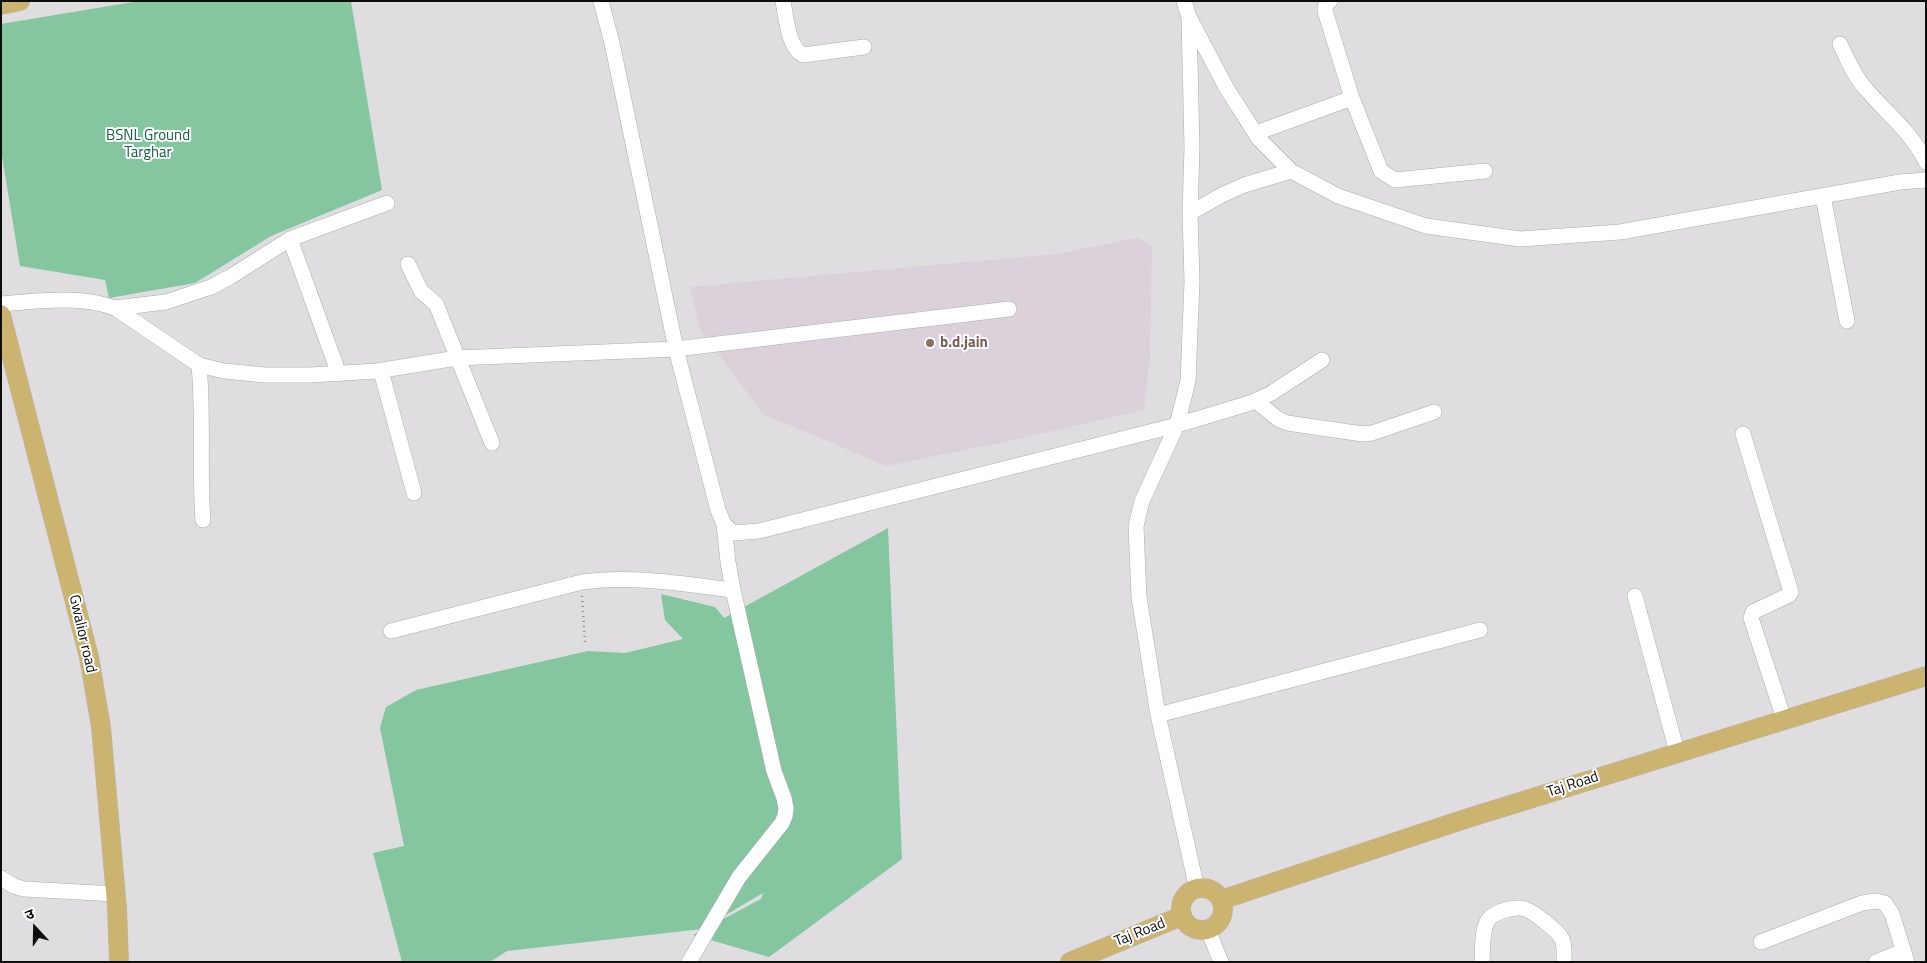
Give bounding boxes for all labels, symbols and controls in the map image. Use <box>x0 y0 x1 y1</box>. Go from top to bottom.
park label: BSNL Ground Targhar <box>106 127 190 162</box>
place label: b.d.jain <box>940 334 988 352</box>
marker: b.d.jain <box>924 337 936 349</box>
street label: Gwalior road <box>64 593 100 675</box>
street label: Taj Road <box>1545 768 1601 802</box>
text: उ <box>22 902 37 925</box>
north arrow <box>10 903 60 953</box>
street label: Taj Road <box>1112 915 1168 951</box>

